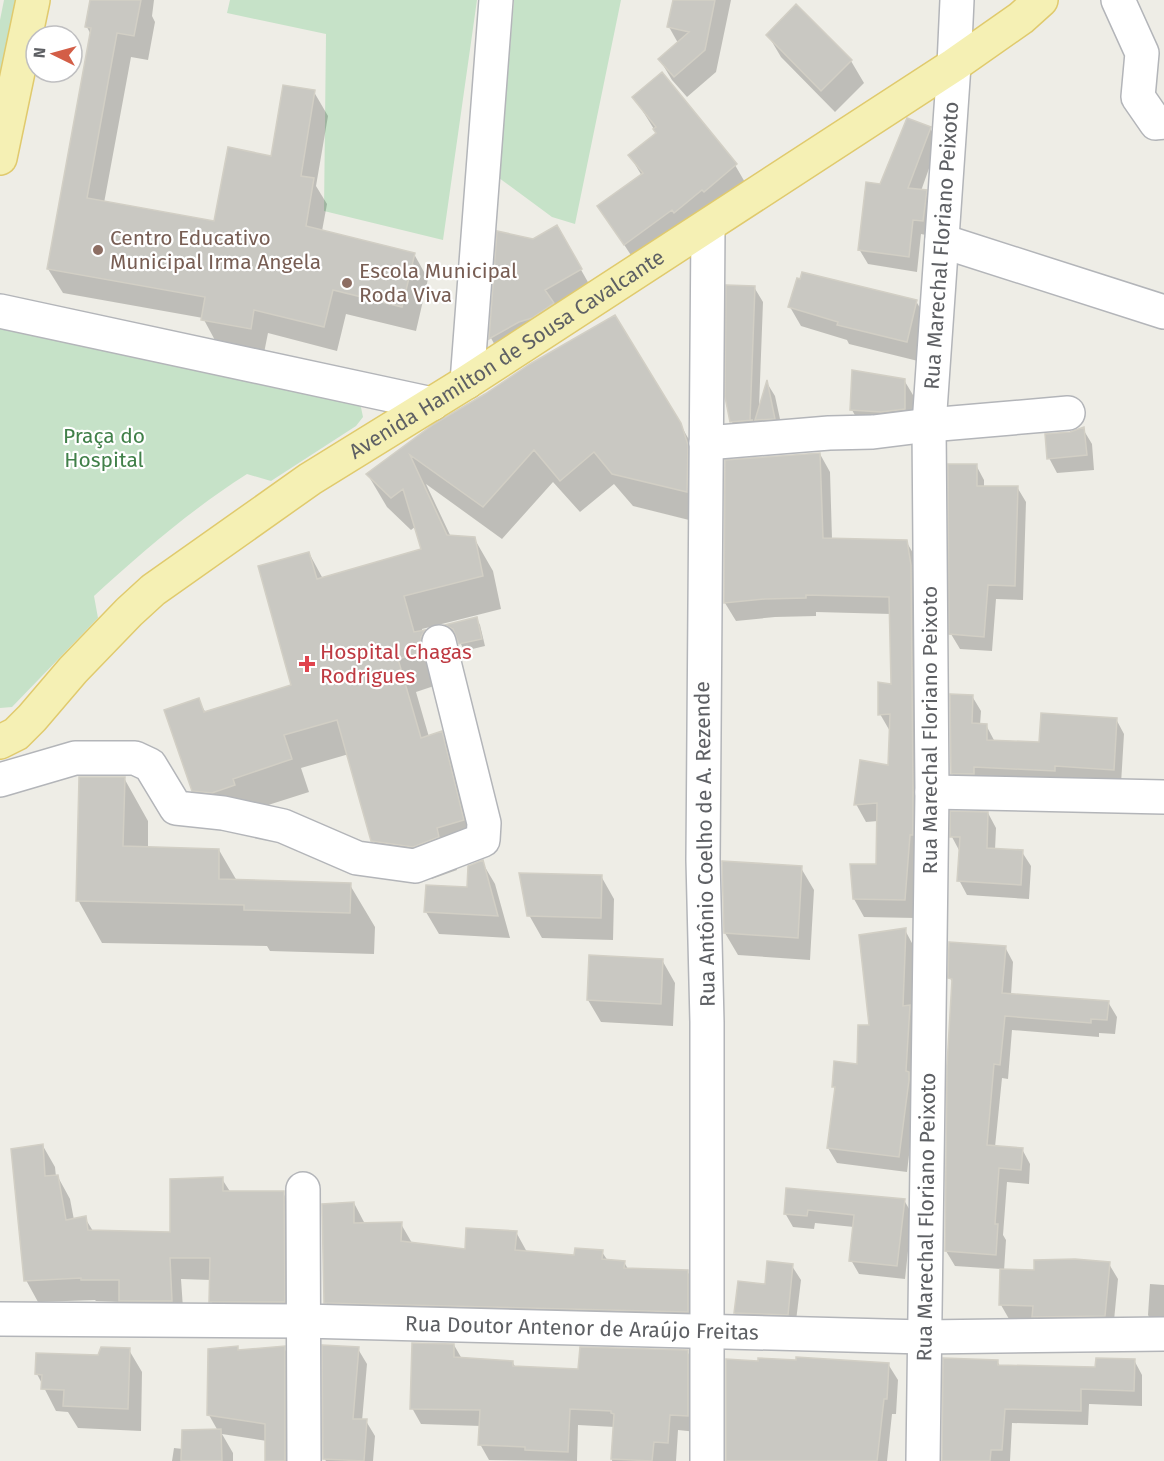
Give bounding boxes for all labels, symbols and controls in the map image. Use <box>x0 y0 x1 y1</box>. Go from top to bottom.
north arrow <box>24 24 84 84</box>
text: N <box>30 47 49 59</box>
street label: Rua Marechal Floriano Peixoto <box>918 101 964 390</box>
place label: Centro Educativo Municipal Irma Angela <box>110 225 321 275</box>
marker: Centro Educativo Municipal Irma Angela <box>91 243 105 257</box>
street label: Avenida Hamilton de Sousa Cavalcante <box>344 244 669 465</box>
place label: Escola Municipal Roda Viva <box>359 258 517 308</box>
marker: Escola Municipal Roda Viva <box>340 276 354 290</box>
park label: Praça do Hospital <box>63 423 145 473</box>
street label: Rua Marechal Floriano Peixoto <box>917 586 943 874</box>
place label: Hospital Chagas Rodrigues <box>320 639 472 689</box>
marker: Hospital Chagas Rodrigues <box>298 655 316 673</box>
street label: Rua Antônio Coelho de A. Rezende <box>689 681 721 1007</box>
street label: Rua Marechal Floriano Peixoto <box>911 1072 941 1362</box>
street label: Rua Doutor Antenor de Araújo Freitas <box>405 1311 759 1346</box>

